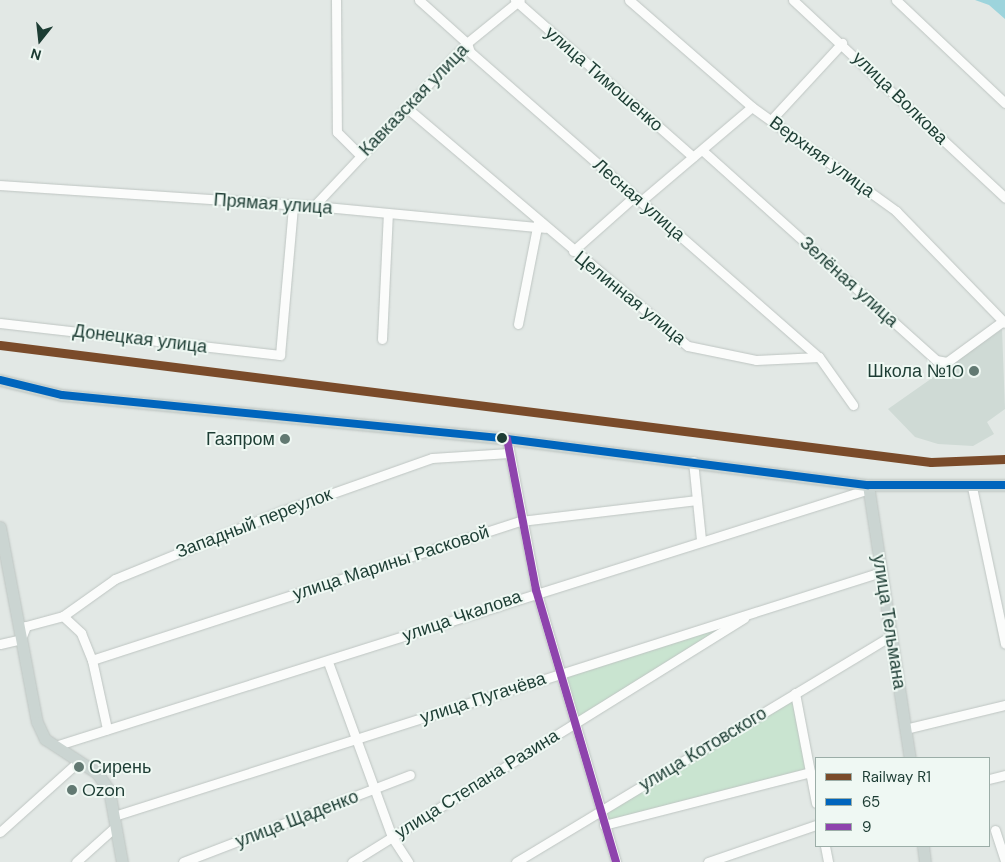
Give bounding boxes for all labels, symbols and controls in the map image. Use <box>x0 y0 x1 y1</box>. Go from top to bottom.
north arrow <box>15 15 65 65</box>
street label: улица Тимошенко <box>541 22 667 136</box>
street label: Кавказская улица <box>355 39 473 161</box>
text: N <box>28 44 43 64</box>
street label: улица Волкова <box>848 47 952 149</box>
street label: Верхняя улица <box>765 112 879 202</box>
street label: Лесная улица <box>589 154 689 246</box>
street label: Прямая улица <box>213 189 333 219</box>
street label: Зелёная улица <box>795 232 903 332</box>
street label: Целинная улица <box>570 246 690 350</box>
street label: Донецкая улица <box>72 320 208 358</box>
place label: Школа №10 <box>867 360 964 382</box>
marker: Школа №10 <box>968 365 980 377</box>
place label: Газпром <box>206 428 275 450</box>
marker: Газпром <box>279 433 291 445</box>
unlabelled marker <box>497 433 507 443</box>
street label: Западный переулок <box>173 483 335 563</box>
street label: улица Марины Расковой <box>290 521 492 605</box>
street label: улица Тельмана <box>868 553 910 691</box>
street label: улица Чкалова <box>400 585 524 647</box>
street label: улица Пугачёва <box>417 668 549 728</box>
street label: улица Котовского <box>635 702 771 796</box>
street label: улица Степана Разина <box>391 725 563 843</box>
place label: Сирень <box>89 756 151 778</box>
legend <box>815 757 990 847</box>
marker: Сирень <box>73 761 85 773</box>
text: Railway R1 <box>862 767 931 787</box>
place label: Ozon <box>82 779 125 801</box>
marker: Ozon <box>66 784 78 796</box>
street label: улица Щаденко <box>232 786 362 852</box>
text: 65 <box>862 792 880 812</box>
text: 9 <box>862 817 871 837</box>

